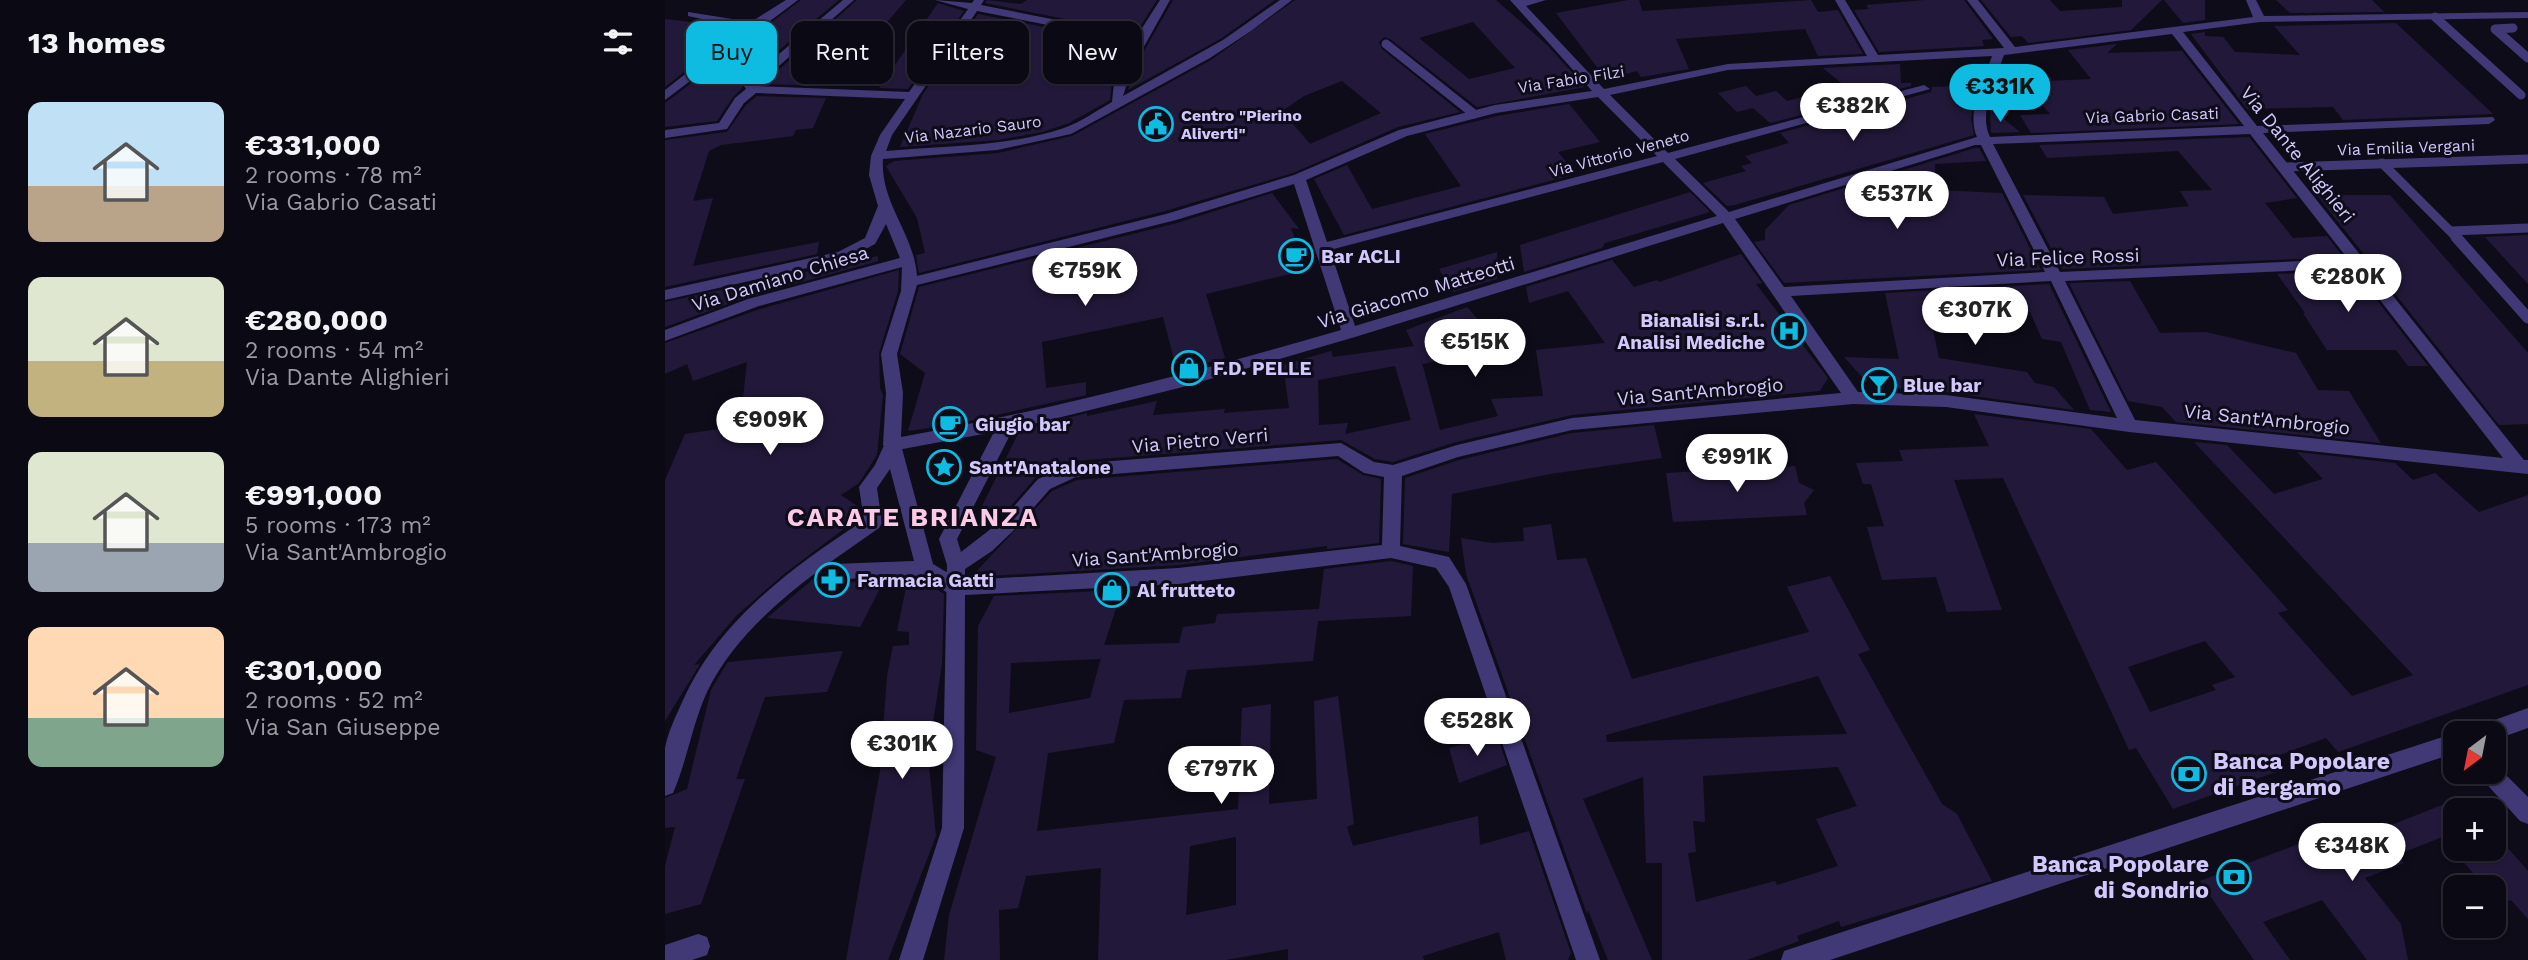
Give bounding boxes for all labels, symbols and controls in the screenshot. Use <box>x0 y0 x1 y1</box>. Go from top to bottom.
chip: Buy <box>686 21 777 84</box>
chip: Rent <box>791 21 893 84</box>
chip: Filters <box>907 21 1029 84</box>
chip: New <box>1043 21 1142 84</box>
icon: filters <box>599 23 637 61</box>
text: 13 homes <box>28 25 165 60</box>
street label: Via Fabio Filzi <box>1516 62 1626 97</box>
pin: €331K <box>1951 64 2049 124</box>
text: €331K <box>1965 73 2035 100</box>
street label: Via Dante Alighieri <box>2235 81 2360 227</box>
pin: €382K <box>1804 83 1902 143</box>
text: €382K <box>1816 92 1890 119</box>
street label: Via Gabrio Casati <box>2085 104 2219 127</box>
public building icon: Centro "Pierino Aliverti" <box>1137 105 1175 143</box>
place label: Centro "Pierino Aliverti" <box>1181 106 1302 143</box>
street label: Via Nazario Sauro <box>904 112 1043 147</box>
street label: Via Vittorio Veneto <box>1547 126 1691 181</box>
text: €331,000 <box>245 127 381 162</box>
icon: home <box>84 130 168 214</box>
street label: Via Emilia Vergani <box>2337 136 2475 159</box>
text: 2 rooms · 78 m² <box>245 162 422 189</box>
pin: €537K <box>1848 172 1946 231</box>
text: €537K <box>1861 180 1933 207</box>
text: Via Gabrio Casati <box>245 189 437 216</box>
cafe icon: Bar ACLI <box>1277 237 1315 275</box>
street label: Via Damiano Chiesa <box>689 241 872 316</box>
street label: Via Felice Rossi <box>1996 244 2140 271</box>
place label: Bar ACLI <box>1321 245 1401 268</box>
pin: €759K <box>1036 248 1134 308</box>
street label: Via Giacomo Matteotti <box>1315 252 1517 333</box>
pin: €280K <box>2299 254 2397 314</box>
text: €759K <box>1048 257 1122 284</box>
text: €280K <box>2310 263 2386 290</box>
pin: €307K <box>1926 288 2024 347</box>
text: €307K <box>1938 296 2012 323</box>
text: €280,000 <box>245 302 388 337</box>
icon: home <box>84 305 168 389</box>
place label: Bianalisi s.r.l. Analisi Mediche <box>1617 309 1765 354</box>
hospital icon: Bianalisi s.r.l. Analisi Mediche <box>1770 312 1808 350</box>
pin: €515K <box>1426 320 1524 379</box>
text: €515K <box>1441 328 1509 355</box>
text: 2 rooms · 54 m² <box>245 337 423 364</box>
shop icon: F.D. PELLE <box>1170 349 1208 387</box>
place label: F.D. PELLE <box>1213 357 1312 380</box>
text: Via Dante Alighieri <box>245 364 450 391</box>
bar icon: Blue bar <box>1860 366 1898 404</box>
street label: Via Sant'Ambrogio <box>1616 373 1784 410</box>
place label: Blue bar <box>1903 374 1982 397</box>
pin: €909K <box>721 398 819 457</box>
street label: Via Sant'Ambrogio <box>2183 399 2351 440</box>
cafe icon: Giugio bar <box>931 405 969 443</box>
text: €909K <box>732 406 808 433</box>
place label: Giugio bar <box>975 413 1071 436</box>
street label: Via Pietro Verri <box>1131 423 1269 458</box>
pin: €991K <box>1688 434 1786 494</box>
text: €991K <box>1702 443 1772 470</box>
place icon: Sant'Anatalone <box>925 448 963 486</box>
place label: Sant'Anatalone <box>969 456 1111 479</box>
text: €991,000 <box>245 477 382 512</box>
icon: home <box>84 480 168 564</box>
district label: CARATE BRIANZA <box>787 502 1039 532</box>
text: 5 rooms · 173 m² <box>245 512 431 539</box>
street label: Via Sant'Ambrogio <box>1071 537 1239 572</box>
text: Via Sant'Ambrogio <box>245 539 447 566</box>
pharmacy icon: Farmacia Gatti <box>813 561 851 599</box>
place label: Farmacia Gatti <box>857 569 994 592</box>
shop icon: Al frutteto <box>1093 571 1131 609</box>
place label: Al frutteto <box>1137 579 1235 602</box>
text: €301,000 <box>245 652 382 687</box>
icon: home <box>84 655 168 739</box>
text: 2 rooms · 52 m² <box>245 687 423 714</box>
pin: €528K <box>1428 698 1526 758</box>
text: €528K <box>1440 707 1514 734</box>
text: Via San Giuseppe <box>245 714 440 741</box>
north arrow <box>2443 721 2506 784</box>
map controls <box>2443 721 2506 938</box>
pin: €301K <box>853 722 951 781</box>
text: €301K <box>867 730 937 757</box>
pin: €797K <box>1172 746 1270 806</box>
place label: Banca Popolare di Bergamo <box>2213 748 2390 801</box>
text: €797K <box>1184 755 1258 782</box>
bank icon: Banca Popolare di Bergamo <box>2170 755 2208 793</box>
button: + <box>2443 798 2506 861</box>
pin: €348K <box>2303 824 2401 883</box>
text: €348K <box>2314 832 2390 859</box>
place label: Banca Popolare di Sondrio <box>2032 851 2209 904</box>
bank icon: Banca Popolare di Sondrio <box>2215 858 2253 896</box>
button: − <box>2443 875 2506 938</box>

